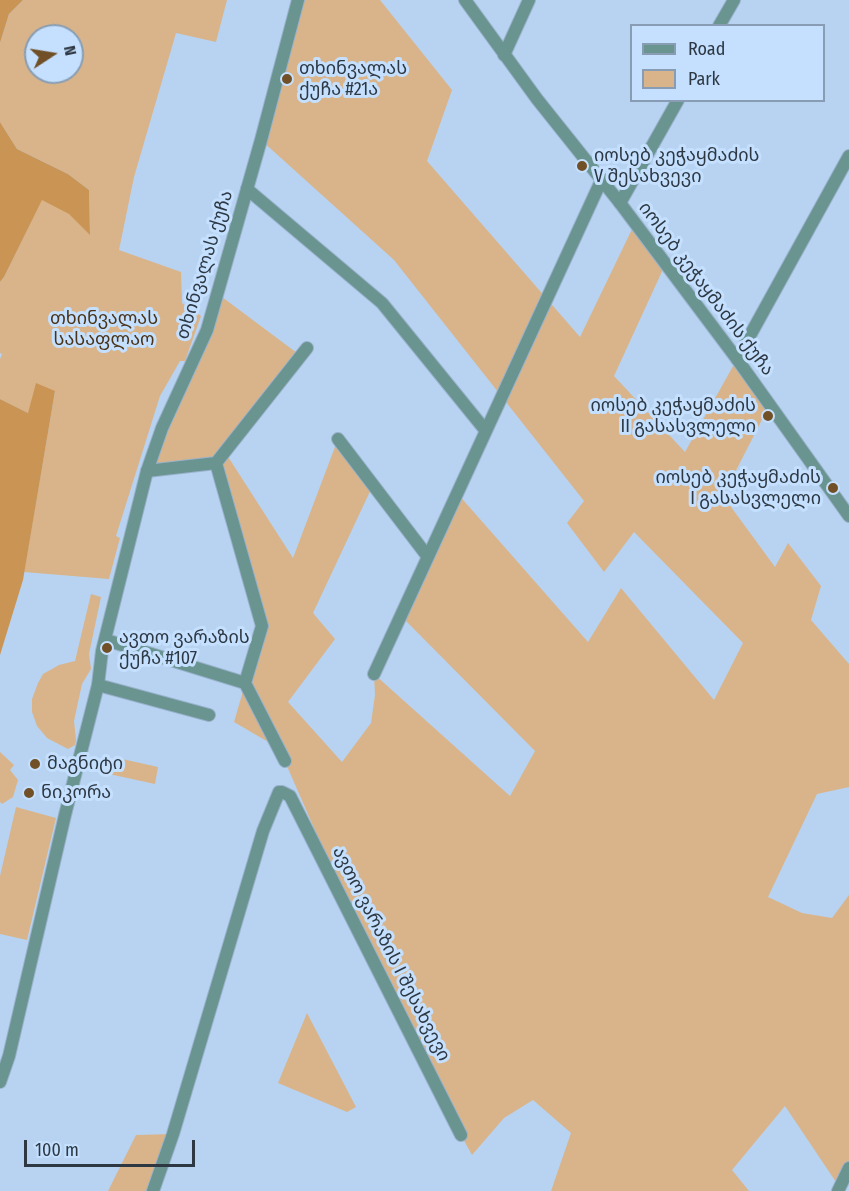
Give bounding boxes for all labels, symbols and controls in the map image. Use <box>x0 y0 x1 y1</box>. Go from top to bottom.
north arrow <box>24 24 84 84</box>
legend <box>630 24 825 102</box>
text: Road <box>688 38 725 60</box>
text: N <box>60 44 80 57</box>
place label: თხინვალას ქუჩა #21ა <box>299 58 407 100</box>
text: Park <box>688 68 720 90</box>
marker: თხინვალას ქუჩა #21ა <box>280 72 294 86</box>
place label: იოსებ კეჭაყმაძის V შესახვევი <box>594 145 760 188</box>
marker: იოსებ კეჭაყმაძის V შესახვევი <box>575 159 589 173</box>
street label: თხინვალას ქუჩა <box>172 188 238 342</box>
street label: იოსებ კეჭაყმაძის ქუჩა <box>634 198 778 380</box>
park label: თხინვალას სასაფლაო <box>50 308 158 350</box>
place label: იოსებ კეჭაყმაძის II გასასვლელი <box>590 395 756 438</box>
marker: იოსებ კეჭაყმაძის II გასასვლელი <box>761 409 775 423</box>
place label: იოსებ კეჭაყმაძის I გასასვლელი <box>655 467 821 510</box>
marker: იოსებ კეჭაყმაძის I გასასვლელი <box>826 481 840 495</box>
place label: ავთო ვარაზის ქუჩა #107 <box>119 627 250 670</box>
marker: ავთო ვარაზის ქუჩა #107 <box>100 641 114 655</box>
place label: მაგნიტი <box>47 753 123 775</box>
marker: მაგნიტი <box>28 757 42 771</box>
place label: ნიკორა <box>41 782 111 804</box>
marker: ნიკორა <box>22 786 36 800</box>
street label: ავთო ვარაზის I შესახვევი <box>327 843 455 1065</box>
scale bar <box>27 1128 198 1166</box>
text: 100 m <box>35 1139 79 1161</box>

